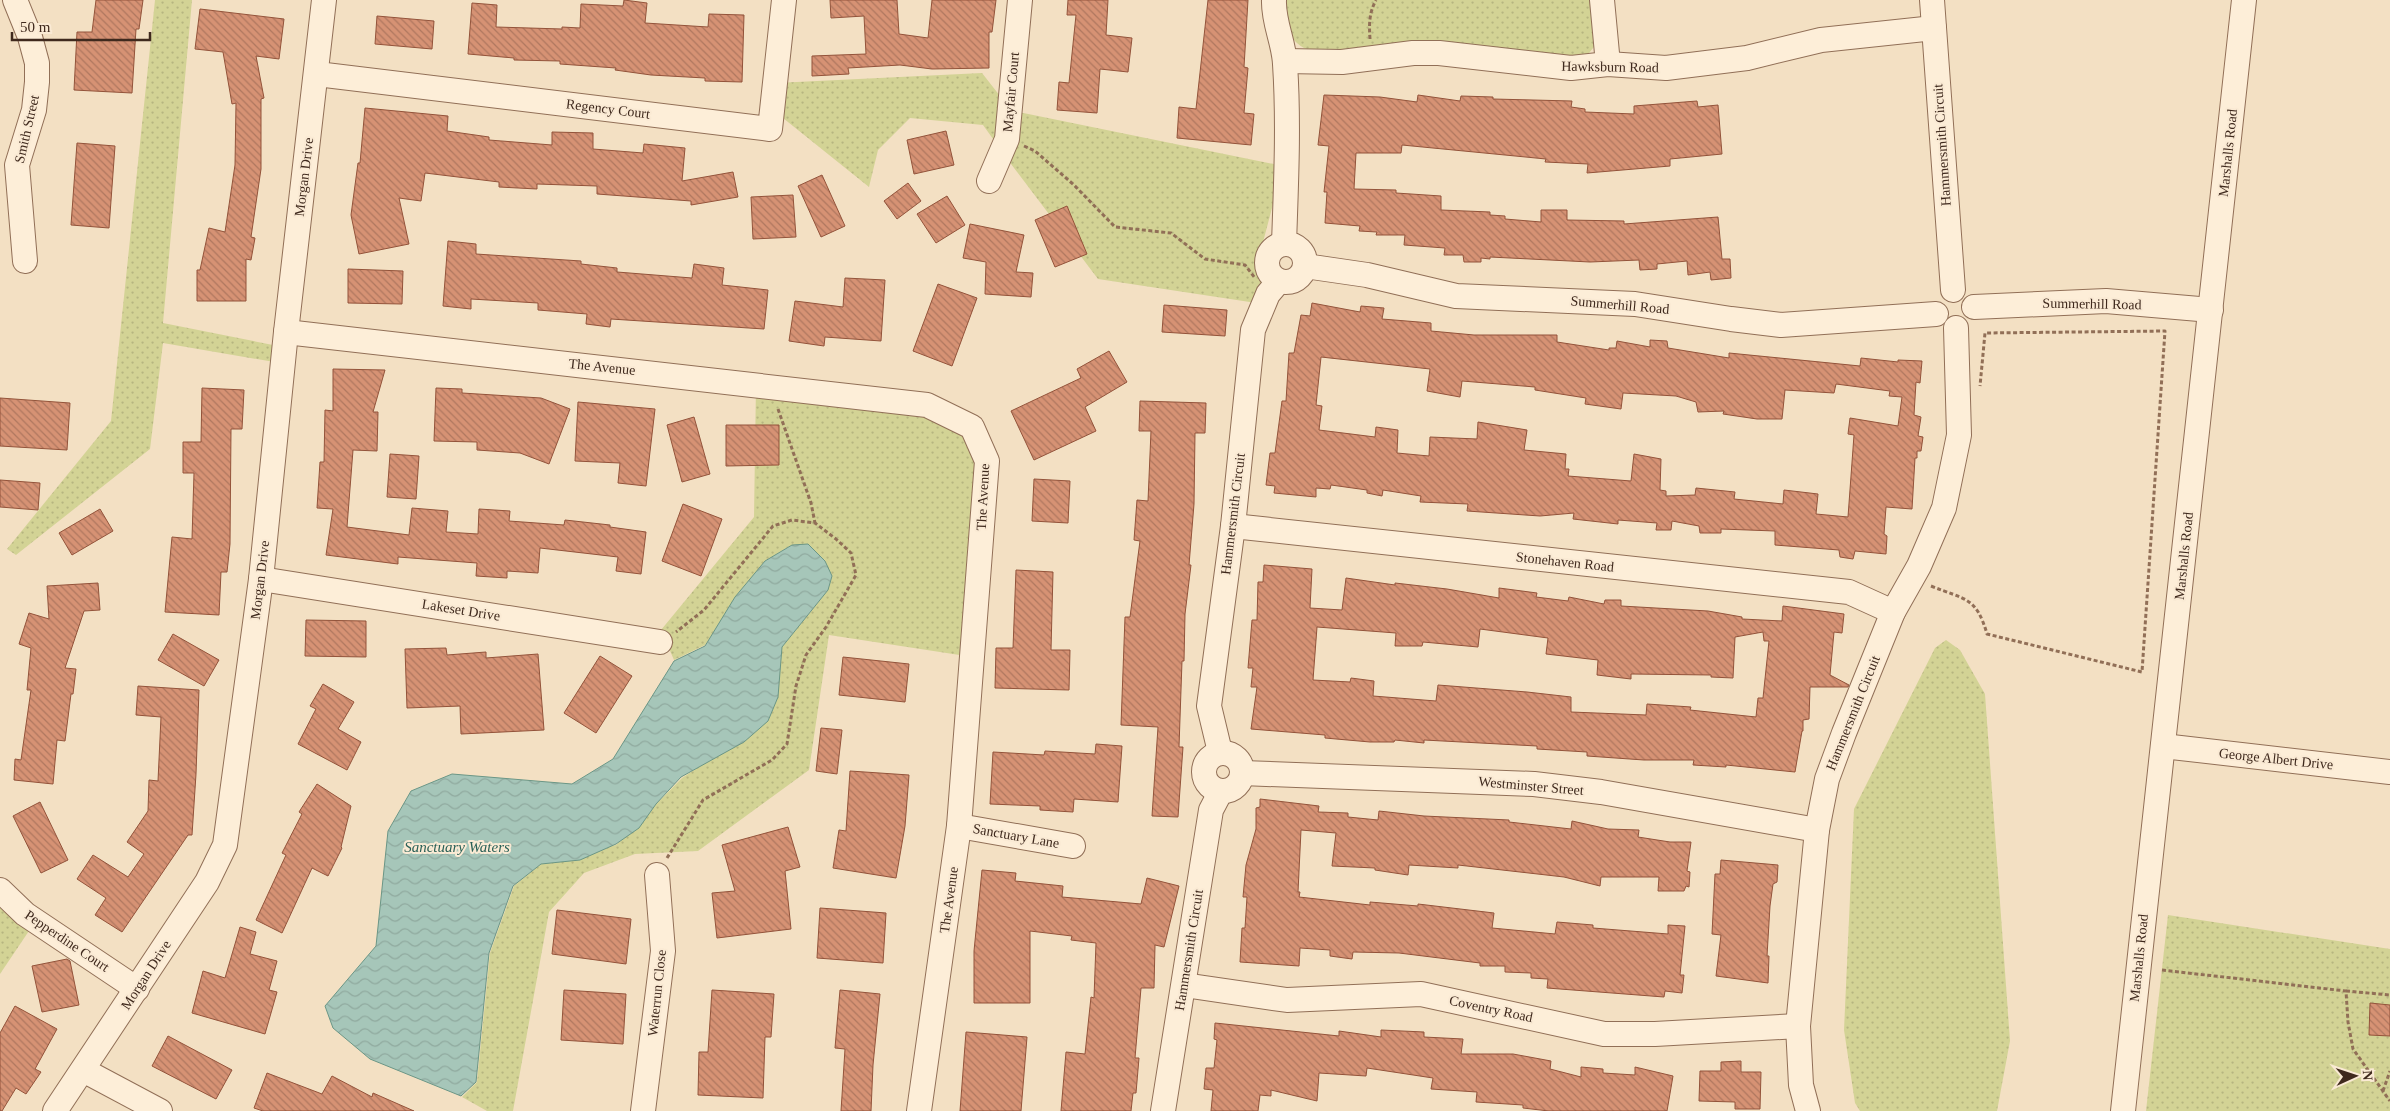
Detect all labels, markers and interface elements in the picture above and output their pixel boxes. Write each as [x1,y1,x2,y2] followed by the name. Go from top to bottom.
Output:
[12,10,150,42] scale bar
[20,19,51,35] text: 50 m
[1000,51,1022,133] street label: Mayfair Court
[1561,59,1659,75] street label: Hawksburn Road
[1930,83,1954,207] street label: Hammersmith Circuit
[12,93,42,165] street label: Smith Street
[565,96,651,122] street label: Regency Court
[2216,108,2240,198] street label: Marshalls Road
[292,137,316,217] street label: Morgan Drive
[1570,293,1670,317] street label: Summerhill Road
[2042,296,2142,312] street label: Summerhill Road
[568,356,636,378] street label: The Avenue
[1218,452,1248,576] street label: Hammersmith Circuit
[974,463,992,531] street label: The Avenue
[2172,511,2196,601] street label: Marshalls Road
[248,540,272,620] street label: Morgan Drive
[1515,549,1615,575] street label: Stonehaven Road
[421,596,501,624] street label: Lakeset Drive
[1823,653,1883,773] street label: Hammersmith Circuit
[2218,746,2334,772] street label: George Albert Drive
[1478,774,1584,798] street label: Westminster Street
[972,821,1060,851] street label: Sanctuary Lane
[404,839,510,855] water label: Sanctuary Waters
[937,866,961,934] street label: The Avenue
[1172,888,1206,1012] street label: Hammersmith Circuit
[22,907,112,975] street label: Pepperdine Court
[2127,913,2151,1003] street label: Marshalls Road
[118,938,174,1012] street label: Morgan Drive
[645,949,669,1037] street label: Waterrun Close
[1448,993,1534,1025] street label: Coventry Road
[2330,1051,2380,1101] north arrow
[2360,1070,2375,1081] text: N

